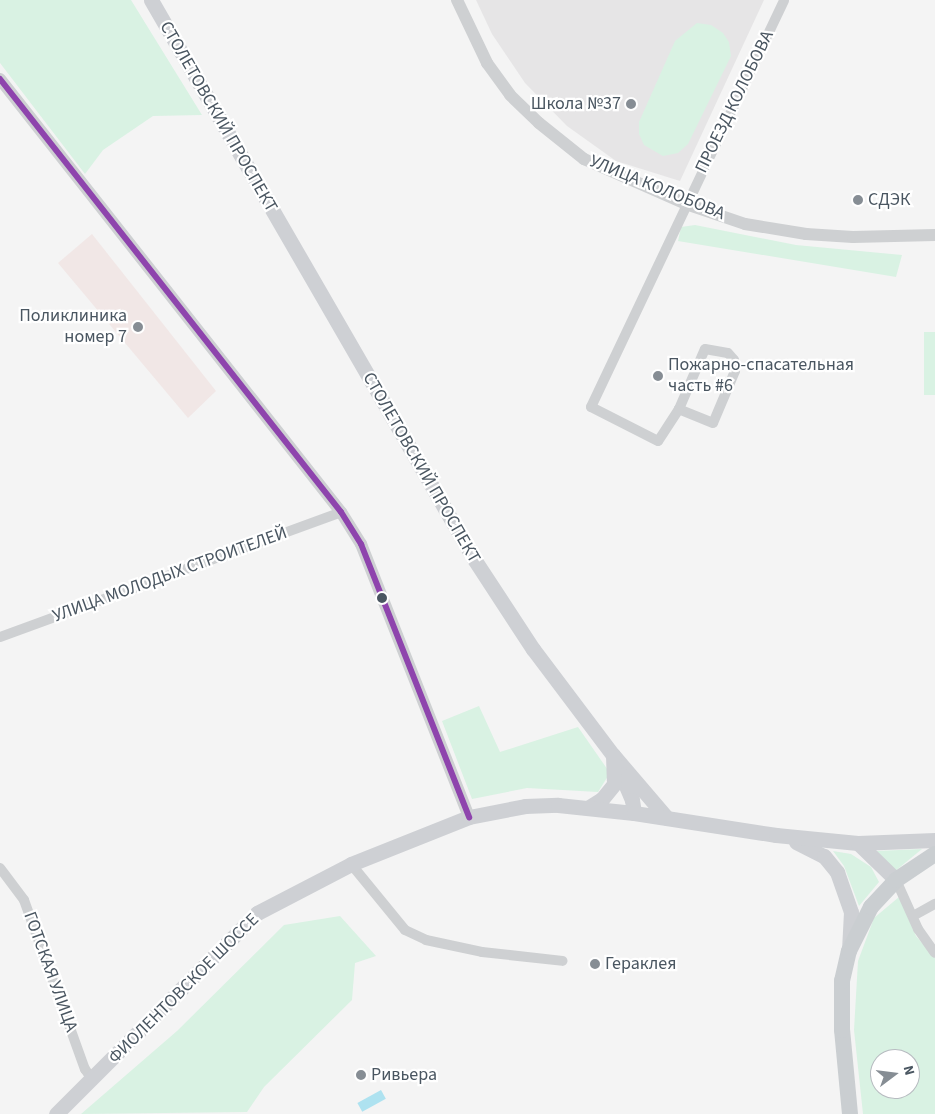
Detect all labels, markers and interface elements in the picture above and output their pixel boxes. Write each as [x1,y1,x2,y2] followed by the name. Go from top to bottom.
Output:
[155,18,281,216] street label: СТОЛЕТОВСКИЙ ПРОСПЕКТ
[691,27,779,177] street label: ПРОЕЗД КОЛОБОВА
[531,93,621,115] place label: Школа №37
[625,98,637,110] marker: Школа №37
[586,151,728,225] street label: УЛИЦА КОЛОБОВА
[868,189,910,211] place label: СДЭК
[852,194,864,206] marker: СДЭК
[19,306,127,348] place label: Поликлиника номер 7
[131,320,145,334] marker: Поликлиника номер 7
[668,355,854,398] place label: Пожарно-спасательная часть #6
[358,369,484,567] street label: СТОЛЕТОВСКИЙ ПРОСПЕКТ
[652,370,664,382] marker: Пожарно-спасательная часть #6
[50,522,290,628] street label: УЛИЦА МОЛОДЫХ СТРОИТЕЛЕЙ
[377,593,387,603] unlabelled marker
[18,909,82,1035] street label: ГОТСКАЯ УЛИЦА
[104,909,264,1069] street label: ФИОЛЕНТОВСКОЕ ШОССЕ
[605,953,676,975] place label: Гераклея
[589,958,601,970] marker: Гераклея
[870,1049,920,1099] north arrow
[898,1063,919,1077] text: N
[371,1064,437,1086] place label: Ривьера
[355,1069,367,1081] marker: Ривьера

